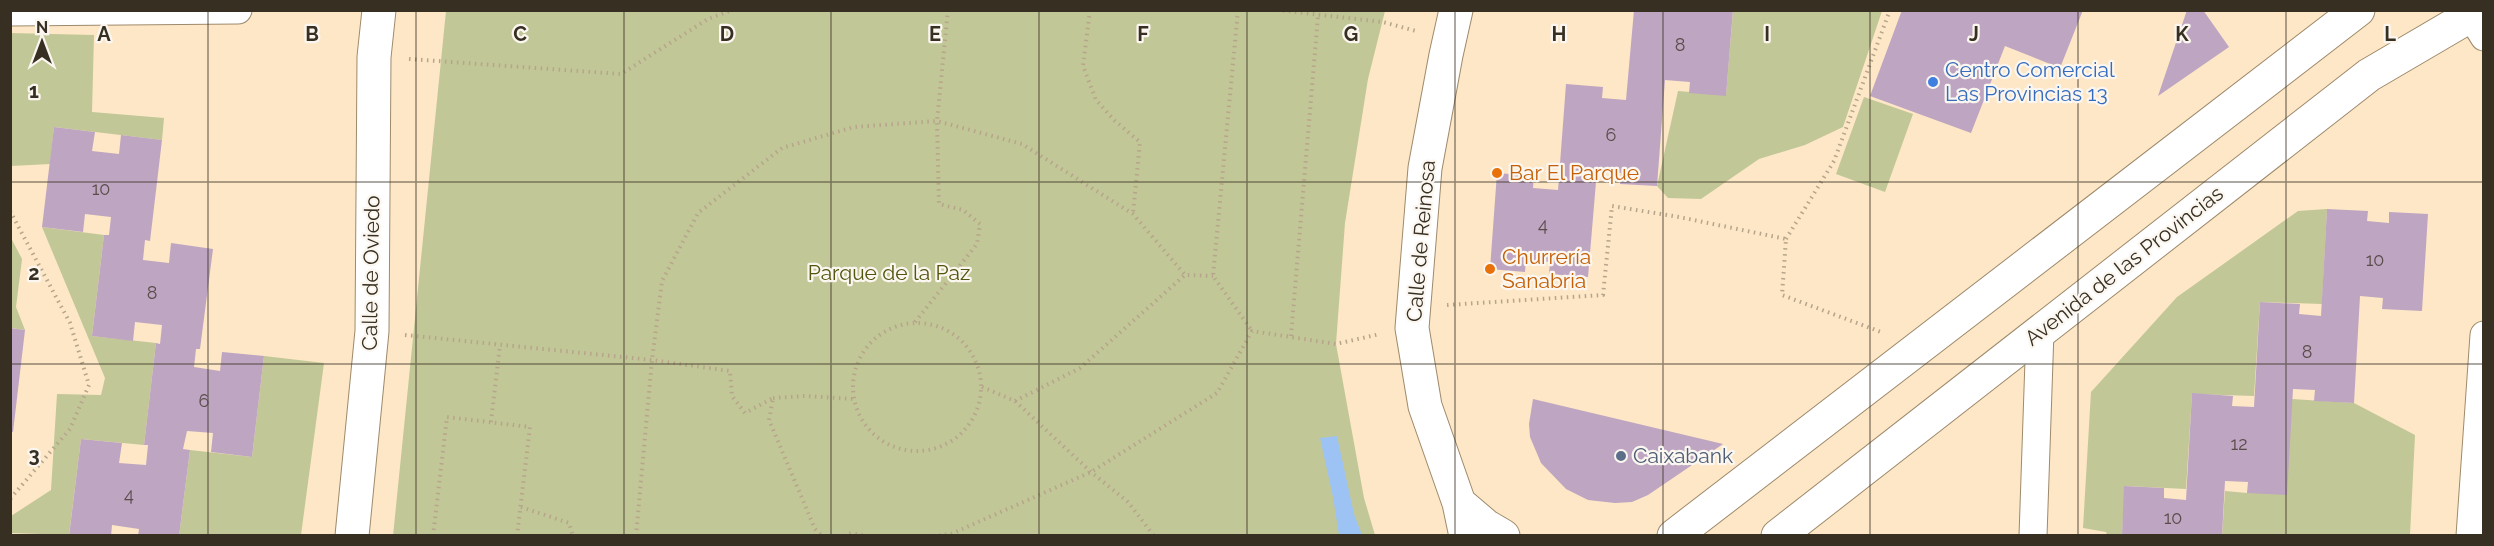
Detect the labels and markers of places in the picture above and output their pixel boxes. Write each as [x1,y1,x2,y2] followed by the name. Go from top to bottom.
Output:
[1945,57,2115,106] place label: Centro Comercial Las Provincias 13
[1926,75,1940,89] marker: Centro Comercial Las Provincias 13
[1509,160,1639,185] place label: Bar El Parque
[1490,166,1504,180] marker: Bar El Parque
[1502,244,1591,293] place label: Churrería Sanabria
[1483,262,1497,276] marker: Churrería Sanabria
[1633,443,1733,468] place label: Caixabank
[1614,449,1628,463] marker: Caixabank

